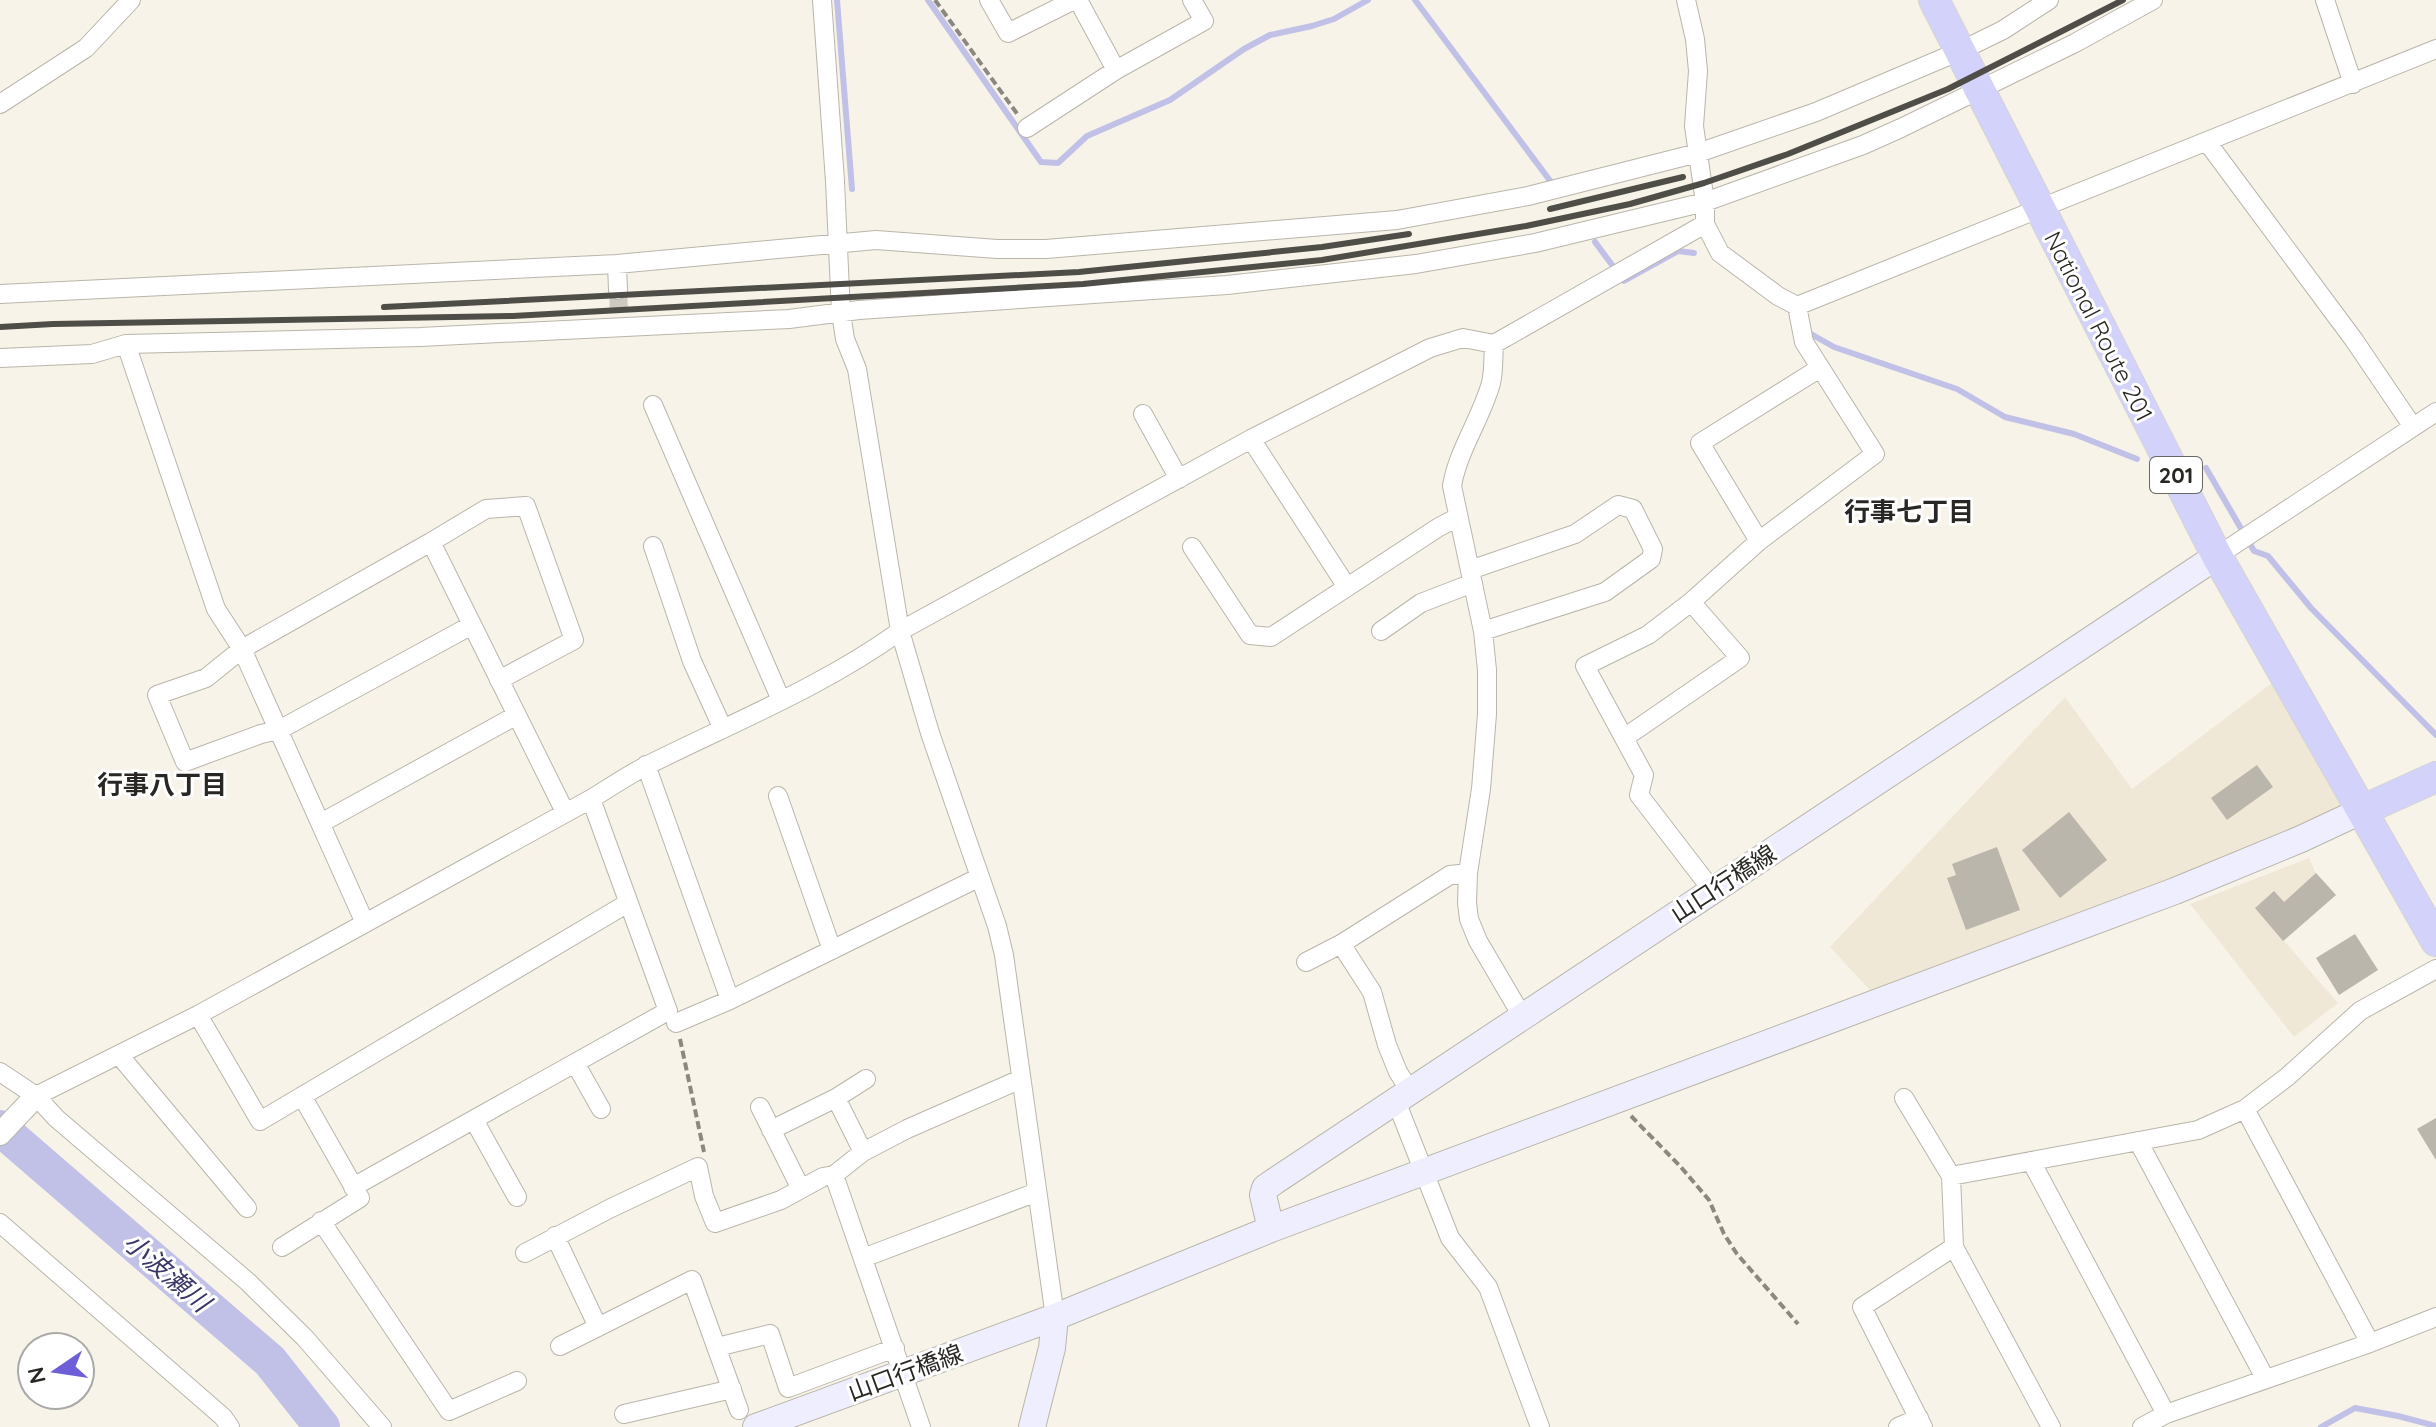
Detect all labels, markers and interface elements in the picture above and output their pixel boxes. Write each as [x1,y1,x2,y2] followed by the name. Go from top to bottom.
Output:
[2038,226,2160,426] street label: National Route 201
[2150,457,2202,493] road number: 201
[1844,495,1974,528] district label: 行事七丁目
[97,768,227,801] district label: 行事八丁目
[1665,838,1781,928] street label: 山口行橋線
[117,1225,219,1321] water label: 小波瀬川
[16,1331,96,1411] north arrow
[843,1337,967,1407] street label: 山口行橋線
[21,1364,52,1387] text: N

